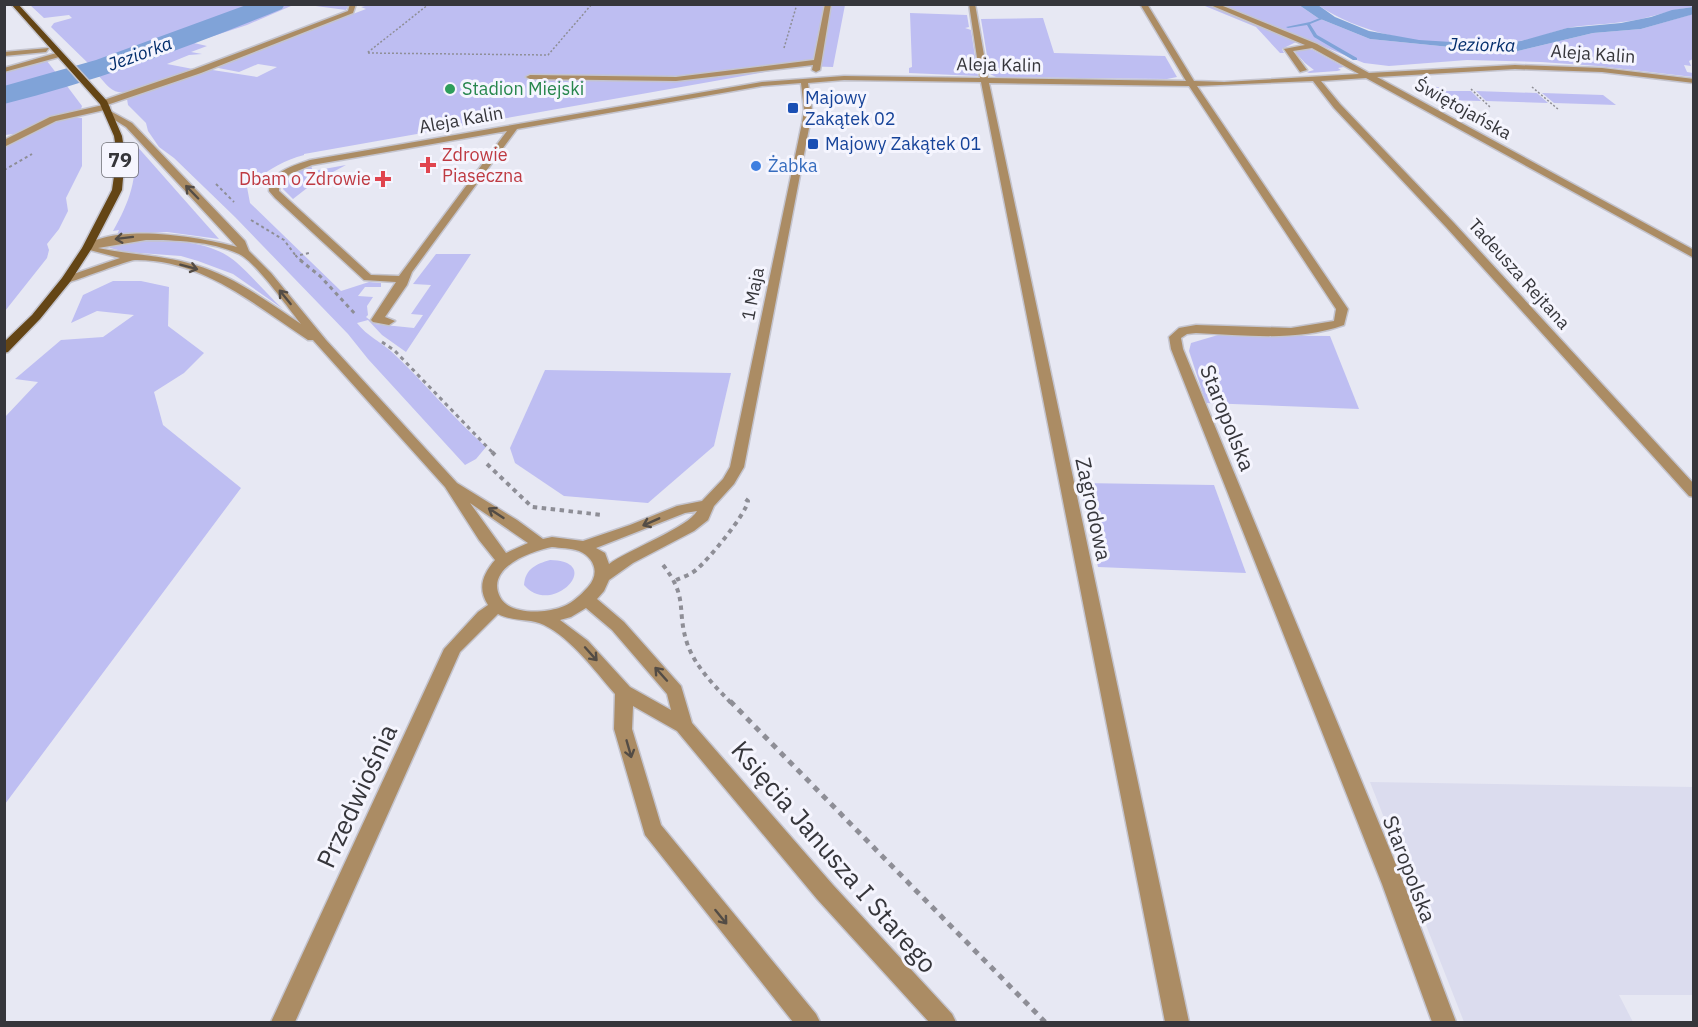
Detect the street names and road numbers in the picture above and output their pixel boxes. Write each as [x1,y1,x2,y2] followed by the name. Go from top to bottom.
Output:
[1550,39,1636,68] street label: Aleja Kalin
[956,52,1042,77] street label: Aleja Kalin
[1411,73,1516,145] street label: Świętojańska
[417,101,505,138] street label: Aleja Kalin
[102,143,138,177] road number: 79
[1464,213,1575,334] street label: Tadeusza Rejtana
[736,265,769,322] street label: 1 Maja
[1194,360,1262,475] street label: Staropolska
[1069,455,1119,563] street label: Zagrodowa
[308,718,404,873] street label: Przedwiośnia
[724,733,945,980] street label: Księcia Janusza I Starego
[1377,811,1443,926] street label: Staropolska

